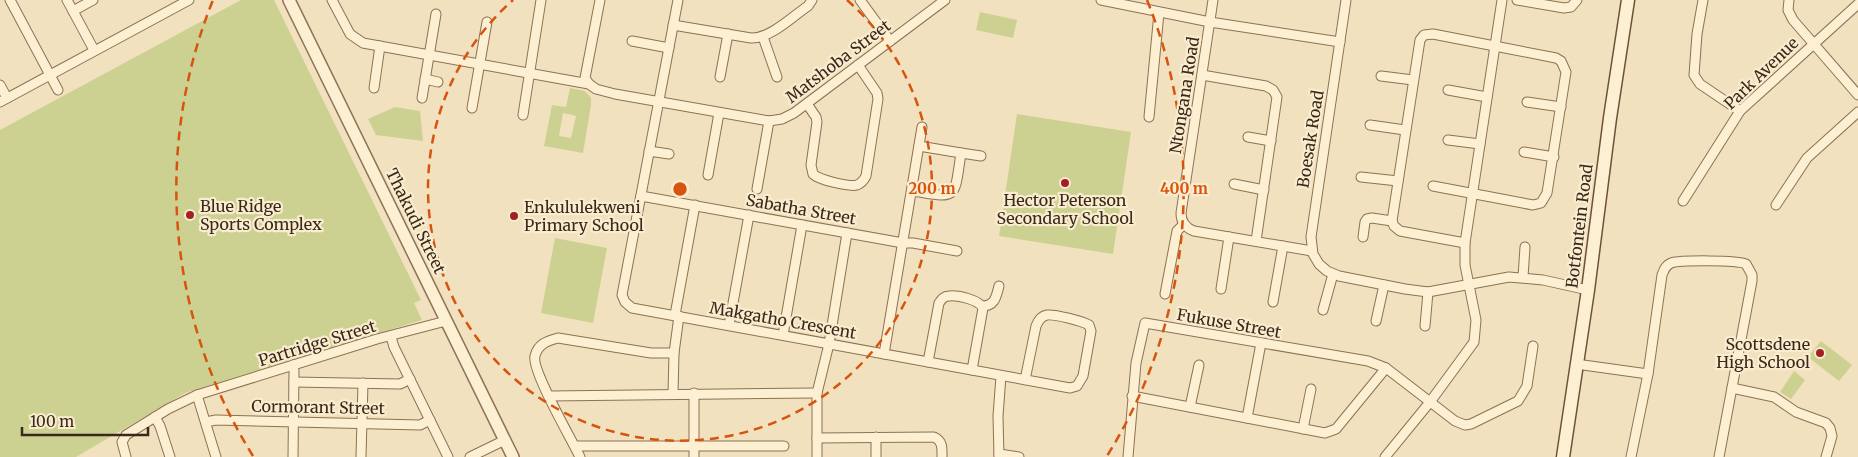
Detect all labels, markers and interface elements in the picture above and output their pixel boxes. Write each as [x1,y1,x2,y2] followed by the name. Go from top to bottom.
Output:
[782,15,895,107] street label: Matshoba Street
[1720,33,1802,113] street label: Park Avenue
[1165,35,1203,155] street label: Ntongana Road
[1292,88,1328,189] street label: Boesak Road
[1561,162,1597,289] street label: Botfontein Road
[382,165,450,278] street label: Thakudi Street
[1059,177,1071,189] marker: Hector Peterson Secondary School
[908,179,956,198] text: 200 m
[1160,179,1208,198] text: 400 m
[671,180,689,198] centre of rings
[744,189,858,229] street label: Sabatha Street
[996,190,1134,228] place label: Hector Peterson Secondary School
[200,196,322,234] place label: Blue Ridge Sports Complex
[524,197,644,235] place label: Enkululekweni Primary School
[184,209,196,221] marker: Blue Ridge Sports Complex
[508,210,520,222] marker: Enkululekweni Primary School
[708,297,859,343] street label: Makgatho Crescent
[1175,304,1283,342] street label: Fukuse Street
[256,315,379,370] street label: Partridge Street
[1716,334,1810,372] place label: Scottsdene High School
[1814,347,1826,359] marker: Scottsdene High School
[251,396,386,418] street label: Cormorant Street
[22,404,149,436] scale bar
[30,412,74,431] text: 100 m

